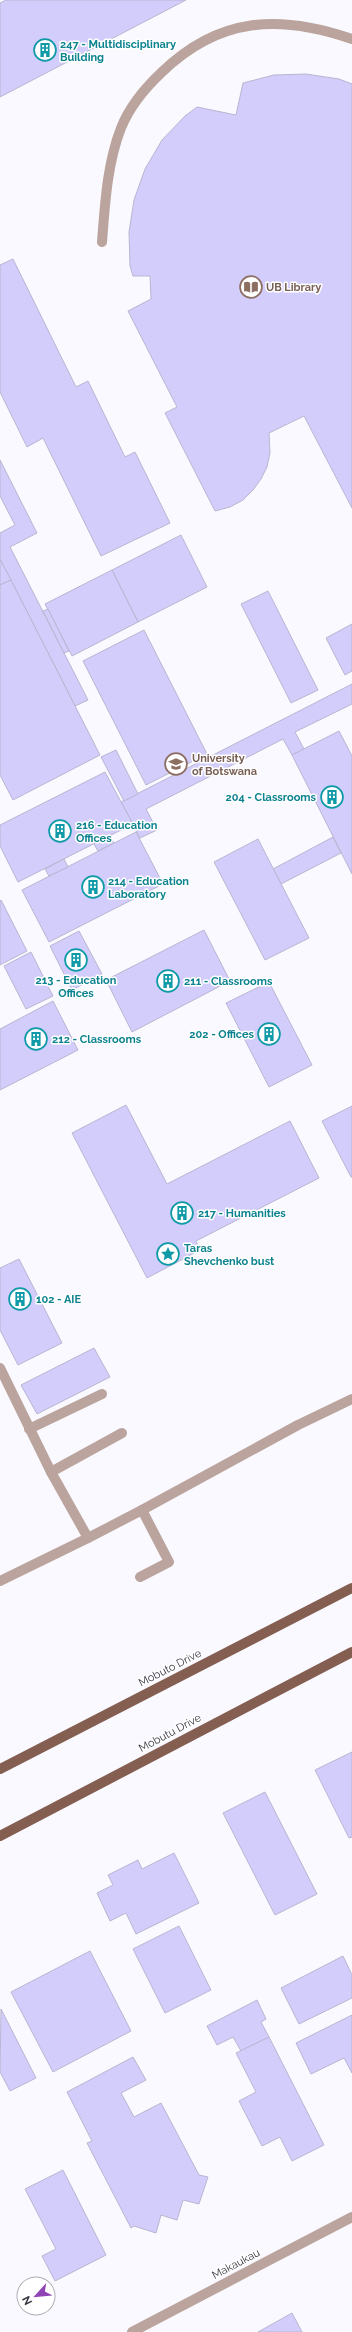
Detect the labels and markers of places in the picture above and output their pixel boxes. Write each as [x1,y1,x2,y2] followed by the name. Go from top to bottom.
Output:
[32,37,58,63] building icon: 247 - Multidisciplinary Building
[60,38,176,64] place label: 247 - Multidisciplinary Building
[238,274,264,300] library icon: UB Library
[266,281,321,294] place label: UB Library
[163,751,189,777] school or university icon: University of Botswana
[192,752,257,778] place label: University of Botswana
[319,784,345,810] building icon: 204 - Classrooms
[225,791,317,804] place label: 204 - Classrooms
[47,818,73,844] building icon: 216 - Education Offices
[76,819,158,845] place label: 216 - Education Offices
[80,874,106,900] building icon: 214 - Education Laboratory
[108,875,189,901] place label: 214 - Education Laboratory
[63,947,89,973] building icon: 213 - Education Offices
[155,968,181,994] building icon: 211 - Classrooms
[36,974,117,1000] place label: 213 - Education Offices
[184,975,273,988] place label: 211 - Classrooms
[256,1021,282,1047] building icon: 202 - Offices
[23,1026,49,1052] building icon: 212 - Classrooms
[189,1028,255,1041] place label: 202 - Offices
[52,1033,142,1046] place label: 212 - Classrooms
[169,1200,195,1226] building icon: 217 - Humanities
[198,1207,286,1220] place label: 217 - Humanities
[155,1241,181,1267] place icon: Taras Shevchenko bust
[184,1242,275,1268] place label: Taras Shevchenko bust
[7,1286,33,1312] building icon: 102 - AIE
[36,1293,81,1306] place label: 102 - AIE

